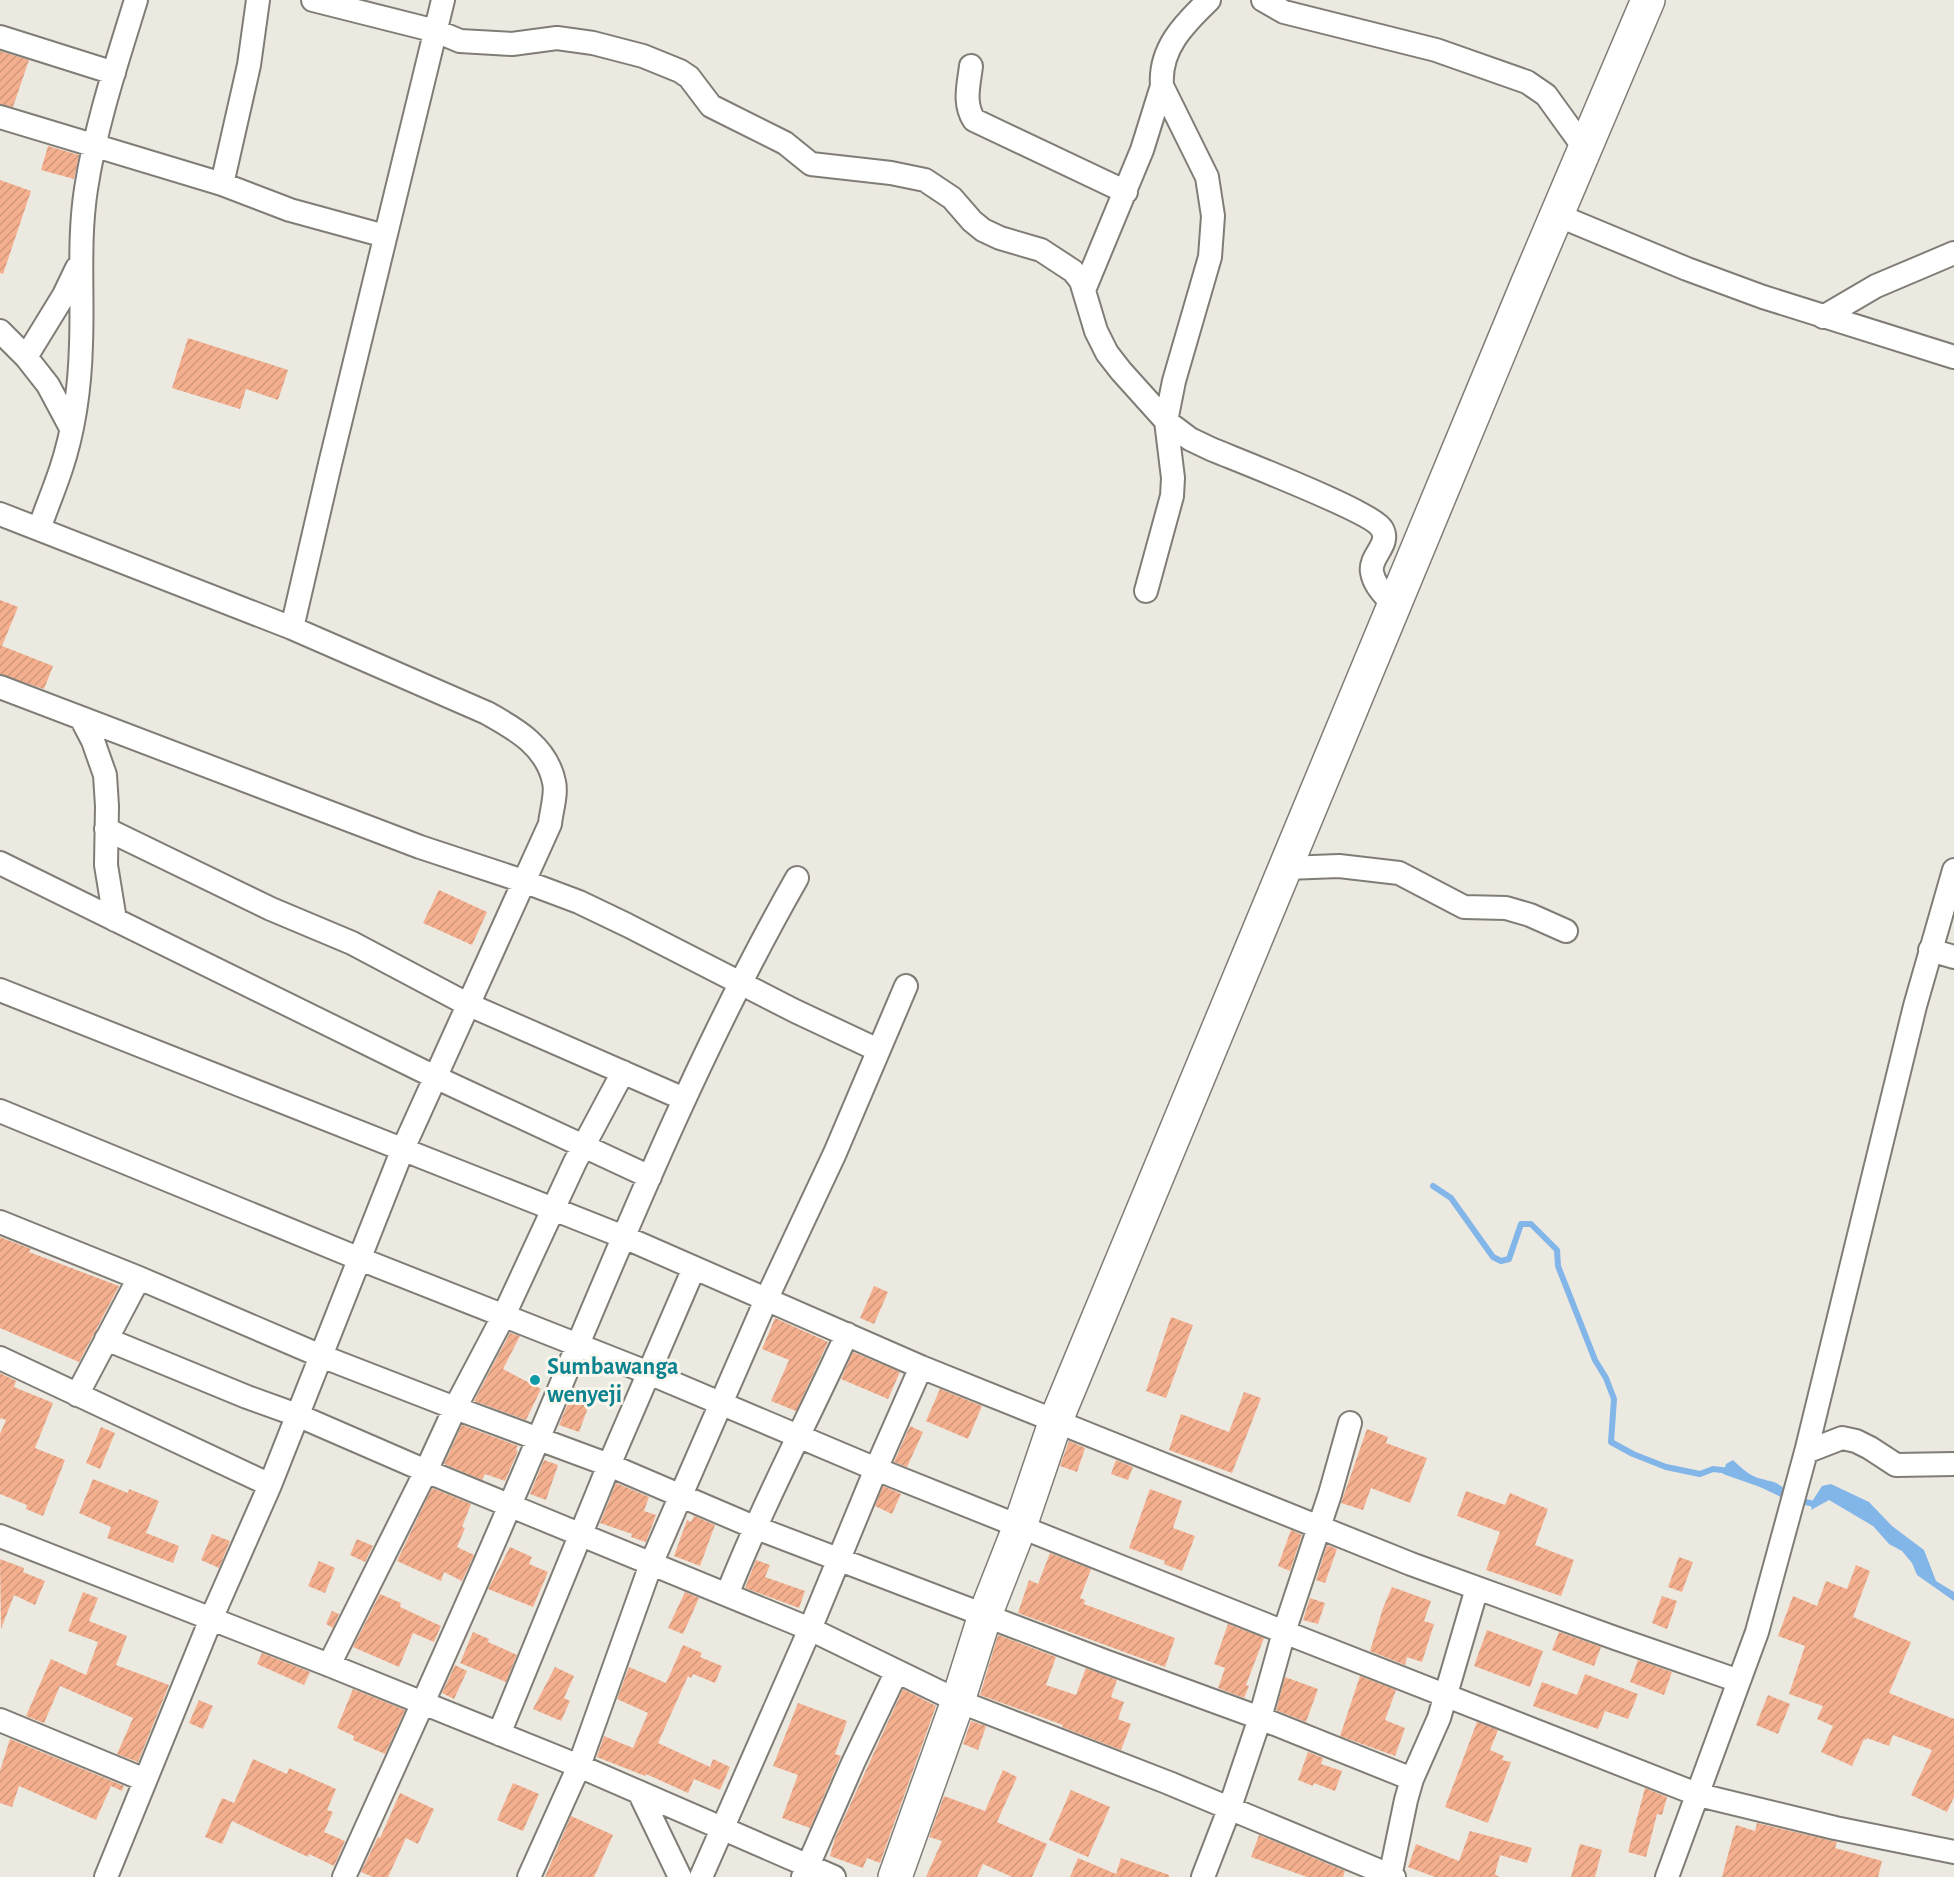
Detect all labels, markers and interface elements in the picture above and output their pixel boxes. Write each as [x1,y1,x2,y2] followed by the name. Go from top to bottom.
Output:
[547,1355,678,1407] place label: Sumbawanga wenyeji
[528,1373,542,1387] marker: Sumbawanga wenyeji

